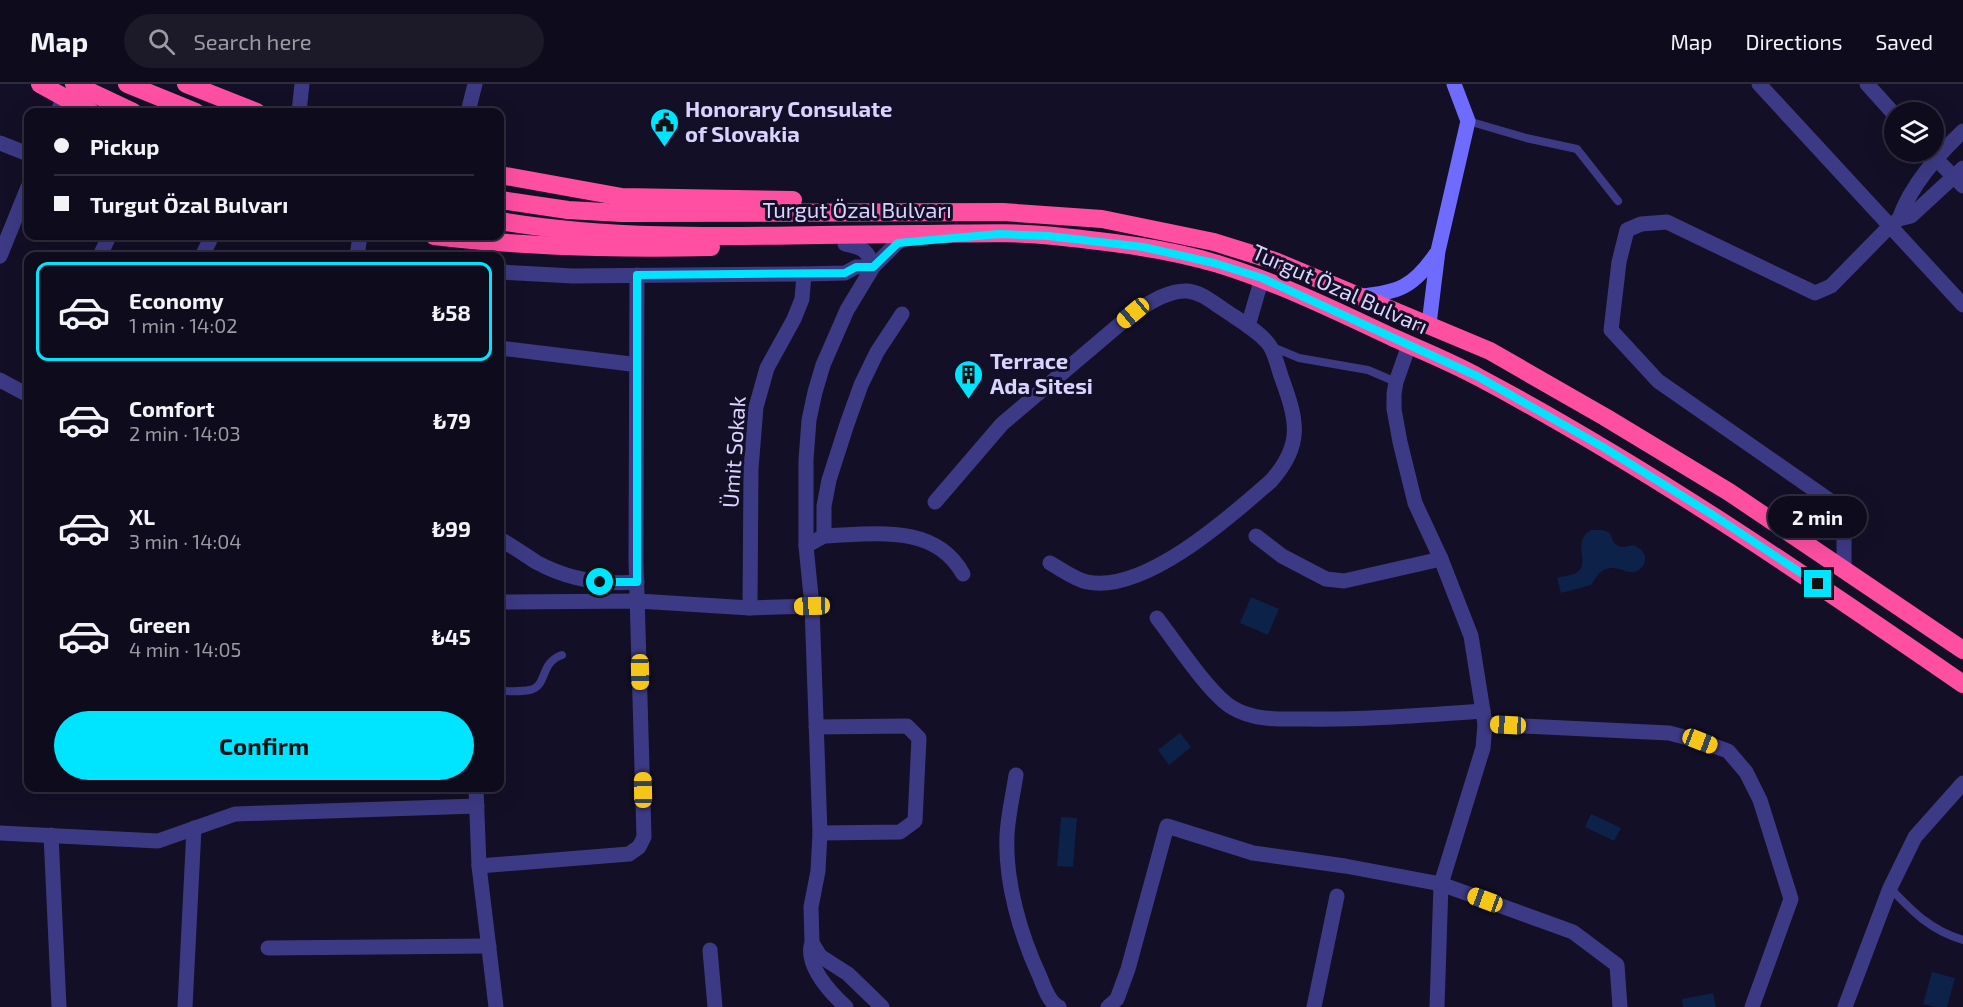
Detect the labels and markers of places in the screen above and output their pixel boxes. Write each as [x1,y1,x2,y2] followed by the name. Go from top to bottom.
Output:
[685,95,892,146] place label: Honorary Consulate of Slovakia
[648,106,680,148] public building icon: Honorary Consulate of Slovakia
[990,347,1093,398] place label: Terrace Ada Sitesi
[953,358,985,400] building icon: Terrace Ada Sitesi

